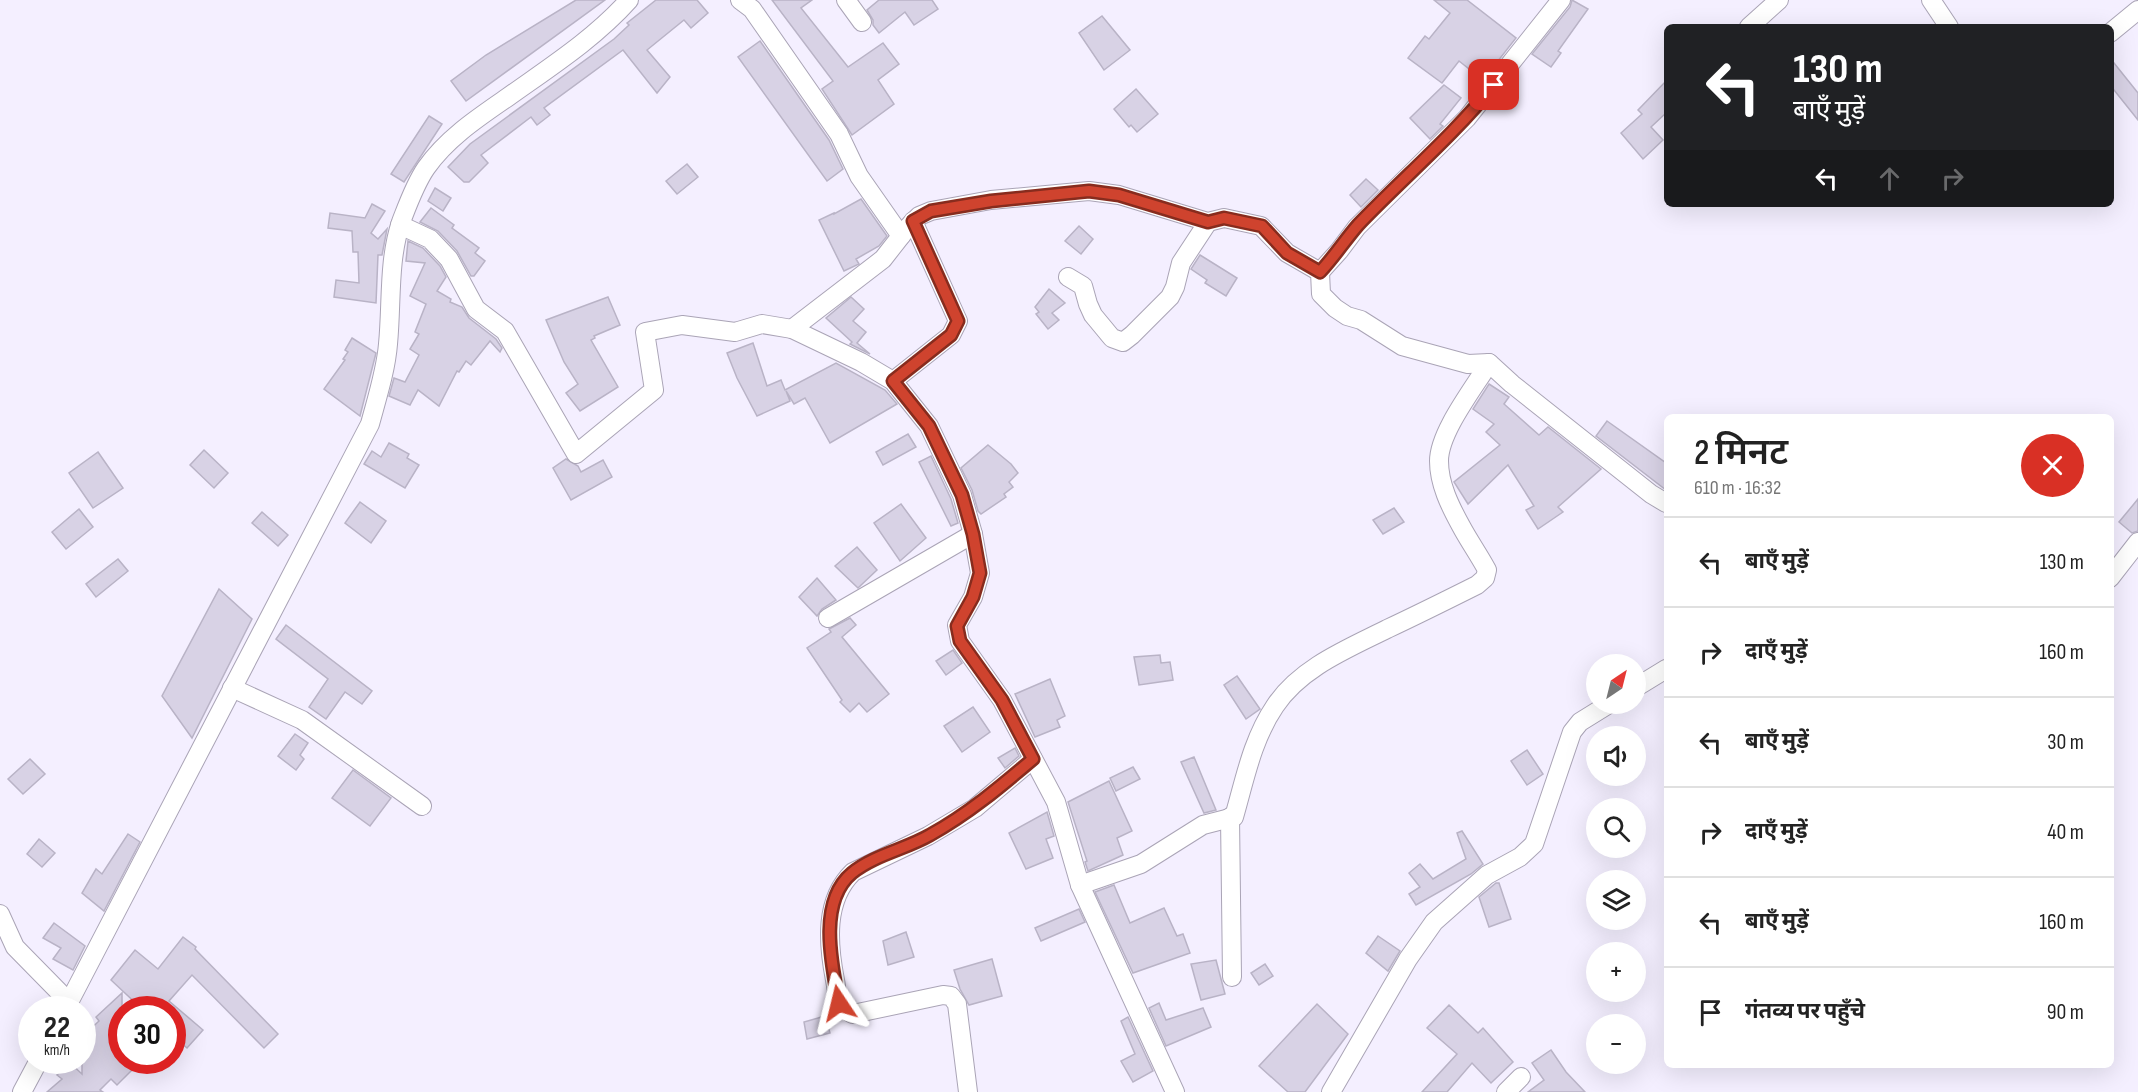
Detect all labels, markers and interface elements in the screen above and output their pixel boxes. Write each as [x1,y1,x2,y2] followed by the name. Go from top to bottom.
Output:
[1793,44,1883,95] text: 130 m
[1694,48,1772,126] icon: left
[1468,59,1519,110] pin
[1477,68,1510,101] icon: arrive
[1793,95,1865,127] text: बाएँ मुड़ें
[1810,162,1843,195] icon: left
[1873,162,1906,195] icon: ahead
[1936,162,1969,195] icon: right
[1694,432,1788,475] text: 2 मिनट
[2021,434,2084,497] button: close
[1694,476,1781,500] text: 610 m · 16:32
[1694,546,1727,579] icon: left
[1745,548,1809,575] text: बाएँ मुड़ें
[2040,549,2084,576] text: 130 m
[1694,636,1727,669] icon: right
[1745,638,1808,665] text: दाएँ मुड़ें
[2039,639,2084,666] text: 160 m
[1586,654,1646,714] north arrow
[1586,654,1646,1074] map controls
[1586,726,1646,786] button: sound
[1694,726,1727,759] icon: left
[1745,728,1809,755] text: बाएँ मुड़ें
[2047,729,2084,756] text: 30 m
[1586,798,1646,858] button: search
[1694,816,1727,849] icon: right
[1745,818,1808,845] text: दाएँ मुड़ें
[2047,819,2084,846] text: 40 m
[1586,870,1646,930] button: layers
[1694,906,1727,939] icon: left
[1745,908,1809,935] text: बाएँ मुड़ें
[2039,909,2084,936] text: 160 m
[1586,942,1646,1002] button: +
[807,971,871,1035] position arrow
[108,996,186,1074] speed limit sign: 30
[1694,996,1727,1029] icon: arrive
[1745,998,1865,1025] text: गंतव्य पर पहुँचे
[2047,999,2084,1026] text: 90 m
[44,1010,70,1046] text: 22
[1586,1014,1646,1074] button: −
[44,1041,70,1060] text: km/h

